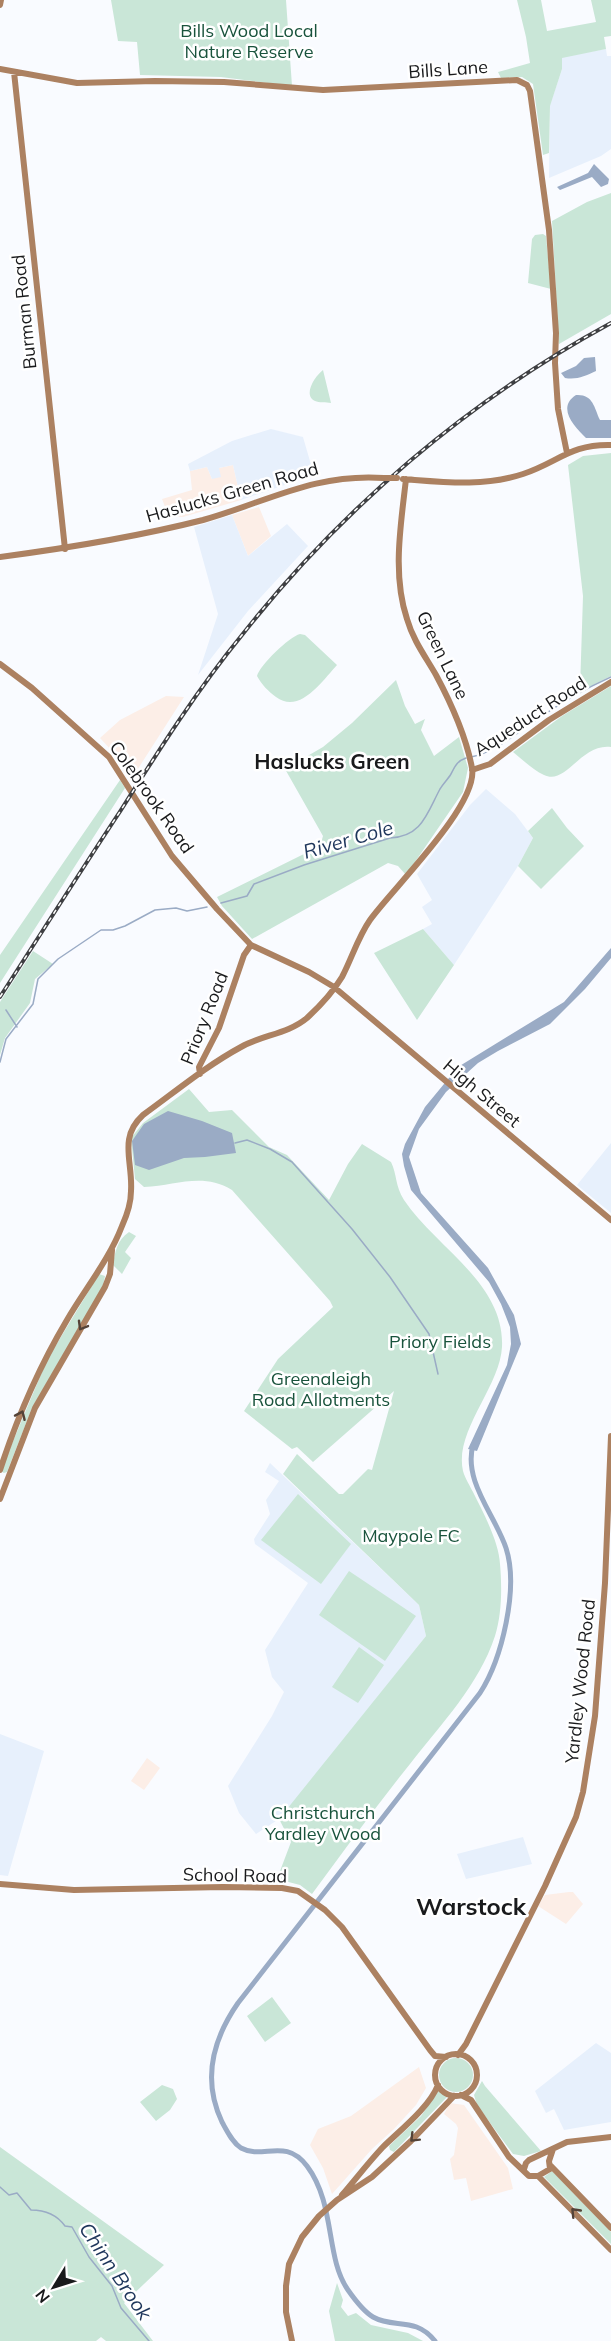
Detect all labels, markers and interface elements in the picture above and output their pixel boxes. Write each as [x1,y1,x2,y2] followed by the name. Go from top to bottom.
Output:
[180,19,318,63] park label: Bills Wood Local Nature Reserve
[407,55,489,83] street label: Bills Lane
[7,254,41,370] street label: Burman Road
[143,456,321,528] street label: Haslucks Green Road
[412,607,474,703] street label: Green Lane
[469,671,591,761] street label: Aqueduct Road
[105,736,199,858] street label: Colebrook Road
[254,748,410,774] district label: Haslucks Green
[300,814,396,864] water label: River Cole
[175,968,233,1068] street label: Priory Road
[439,1054,525,1132] street label: High Street
[78,1320,90,1330] one-way arrow
[389,1330,491,1353] park label: Priory Fields
[252,1367,390,1411] park label: Greenaleigh Road Allotments
[13,1410,25,1421] one-way arrow
[362,1524,460,1547] park label: Maypole FC
[560,1598,600,1765] street label: Yardley Wood Road
[264,1801,381,1845] park label: Christchurch Yardley Wood
[183,1863,287,1887] street label: School Road
[416,1891,527,1921] district label: Warstock
[411,2130,422,2141] one-way arrow
[571,2209,582,2219] one-way arrow
[74,2217,158,2325] water label: Chinn Brook
[24,2257,84,2317] north arrow
[31,2285,54,2307] text: N

